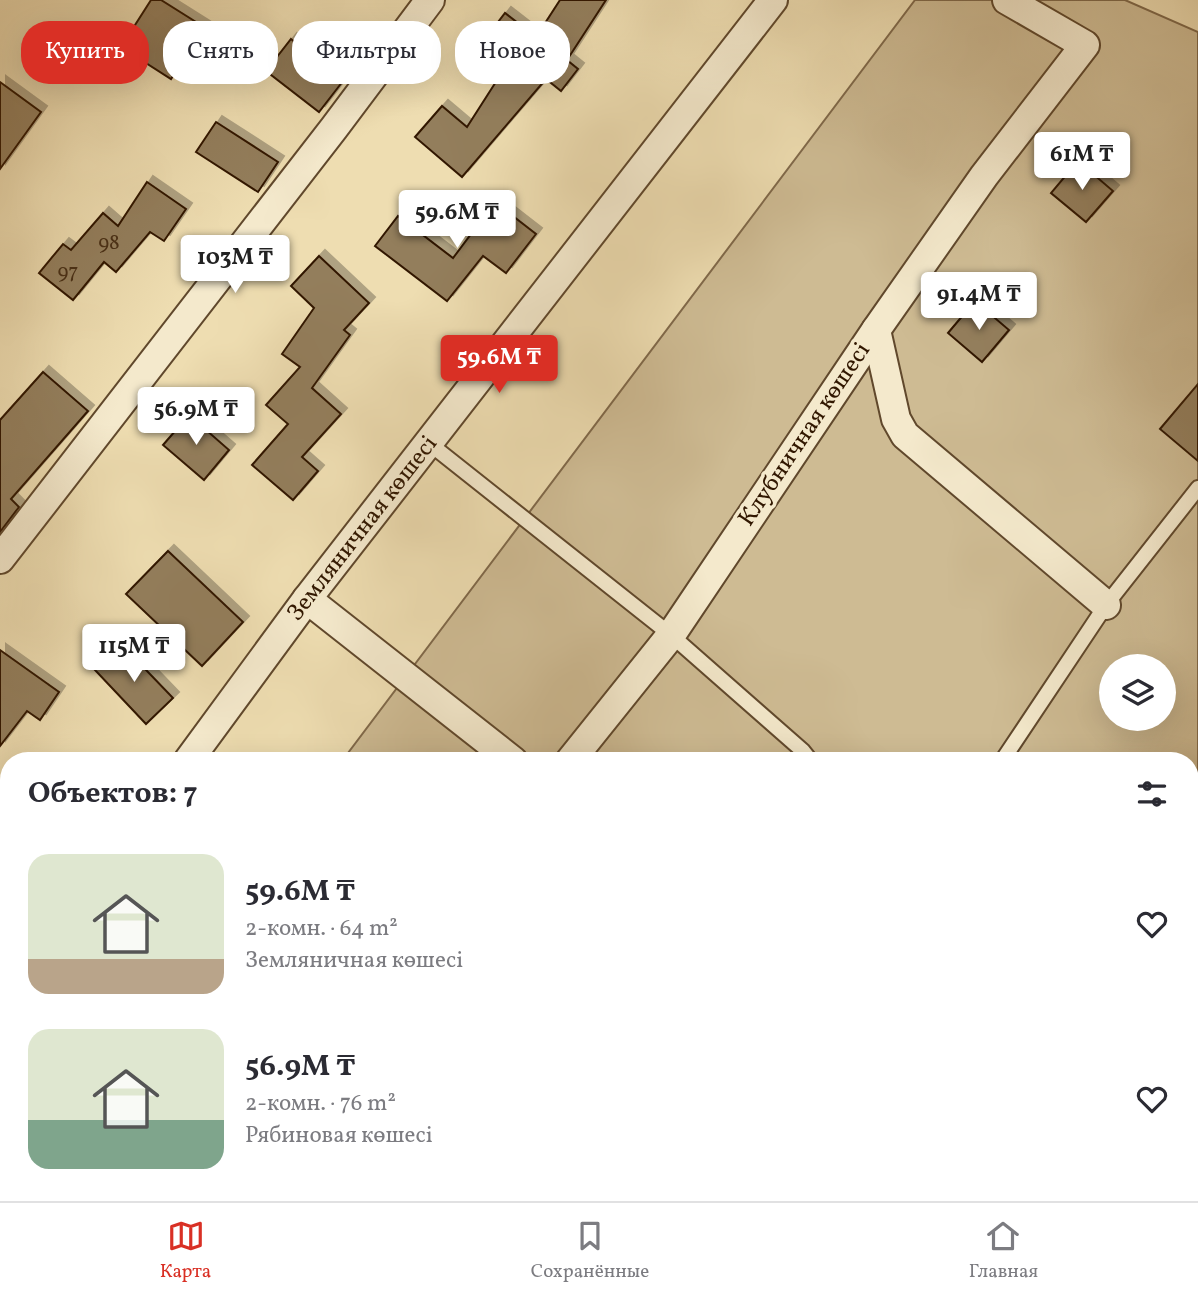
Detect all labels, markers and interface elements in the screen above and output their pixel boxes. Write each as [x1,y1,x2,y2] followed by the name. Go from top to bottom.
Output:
[21,21,149,84] chip: Купить
[163,21,278,84] chip: Снять
[292,21,441,84] chip: Фильтры
[455,21,570,84] chip: Новое
[1033,132,1131,192] pin: 61M ₸
[1050,139,1114,171] text: 61M ₸
[392,190,522,250] pin: 59.6M ₸
[415,197,499,229] text: 59.6M ₸
[98,229,120,258] house number: 98
[178,236,292,295] pin: 103M ₸
[197,242,273,274] text: 103M ₸
[57,258,79,287] house number: 97
[914,272,1044,332] pin: 91.4M ₸
[937,279,1021,311] text: 91.4M ₸
[434,336,564,395] pin: 59.6M ₸
[731,336,879,534] street label: Клубничная көшесі
[457,342,541,374] text: 59.6M ₸
[131,388,261,447] pin: 56.9M ₸
[154,394,238,426] text: 56.9M ₸
[280,429,446,629] street label: Земляничная көшесі
[77,624,191,684] pin: 115M ₸
[98,631,170,663] text: 115M ₸
[1099,654,1176,731] map controls
[1099,654,1176,731] button: layers
[28,773,198,815] text: Объектов: 7
[1133,775,1171,813] icon: filters
[245,871,355,913] text: 59.6M ₸
[84,882,168,966] icon: home
[1133,905,1171,943] icon: heart
[245,913,398,945] text: 2-комн. · 64 m²
[245,945,463,977] text: Земляничная көшесі
[245,1046,356,1088] text: 56.9M ₸
[84,1057,168,1141] icon: home
[1133,1080,1171,1118] icon: heart
[245,1088,396,1120] text: 2-комн. · 76 m²
[245,1120,433,1152] text: Рябиновая көшесі
[160,1217,211,1285] tab: Карта
[531,1217,649,1285] tab: Сохранённые
[969,1217,1038,1285] tab: Главная

